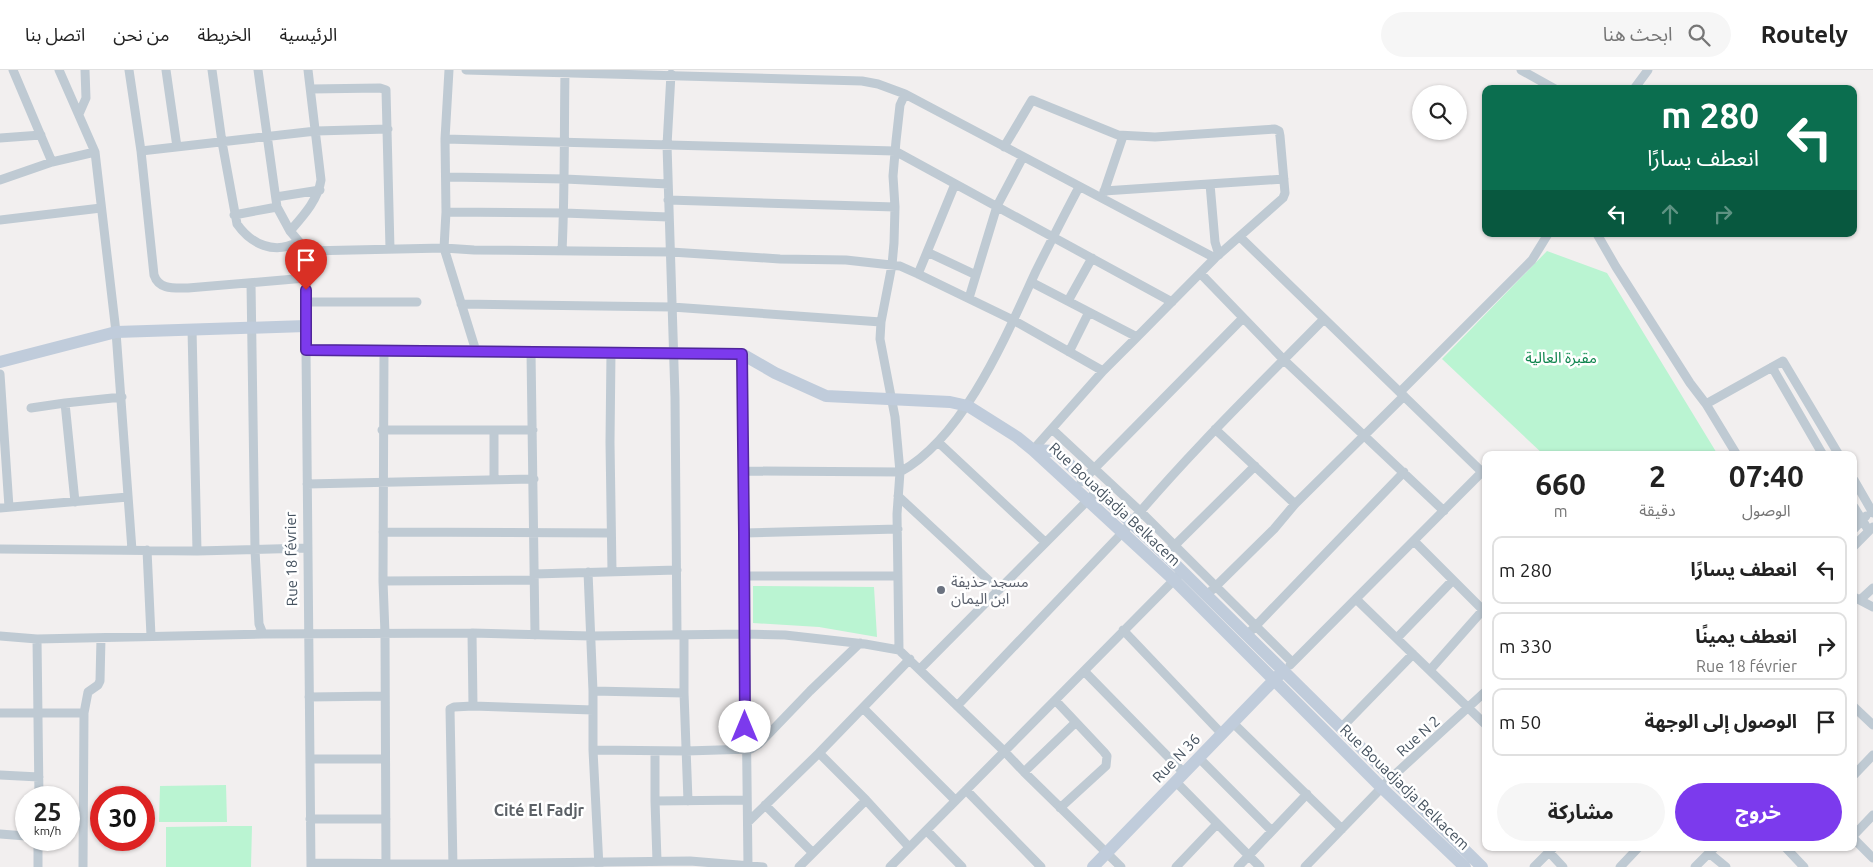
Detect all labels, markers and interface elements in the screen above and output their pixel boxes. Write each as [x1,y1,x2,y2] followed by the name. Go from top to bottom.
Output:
[1381,12,1731,57] search box
[1685,21,1713,49] icon: search
[1761,21,1848,48] text: Routely
[1603,23,1673,45] text: ابحث هنا
[25,24,85,44] text: اتصل بنا
[113,24,169,44] text: من نحن
[197,24,251,44] text: الخريطة
[279,24,337,44] text: الرئيسية
[1412,85,1467,140] map controls
[1412,85,1467,140] button: search
[1661,95,1759,135] text: 280 m
[1777,105,1842,170] icon: left
[1647,145,1759,170] text: انعطف يسارًا
[1603,200,1631,228] icon: left
[1656,200,1684,228] icon: ahead
[1709,200,1737,228] icon: right
[285,239,327,290] pin
[292,246,320,274] icon: arrive
[1525,349,1597,367] park label: مقبرة العالية
[1046,439,1184,569] street label: Rue Bouadjadja Belkacem
[1649,459,1666,493] text: 2
[1729,459,1804,493] text: 07:40
[1535,467,1586,501] text: 660
[1639,501,1676,519] text: دقيقة
[1742,501,1791,519] text: الوصول
[1554,502,1567,520] text: m
[282,511,300,606] street label: Rue 18 février
[1812,556,1840,584] icon: left
[1690,558,1797,580] text: انعطف يسارًا
[1499,559,1552,581] text: 280 m
[951,573,1029,608] place label: مسجد حذيفة ابن اليمان
[935,584,947,596] marker: مسجد حذيفة ابن اليمان
[1695,625,1797,647] text: انعطف يمينًا
[1812,632,1840,660] icon: right
[1499,635,1552,657] text: 330 m
[1696,657,1797,675] text: Rue 18 février
[718,700,770,752] position arrow
[1812,708,1840,736] icon: arrive
[1645,710,1797,732] text: الوصول إلى الوجهة
[1499,711,1541,733] text: 50 m
[1393,712,1443,760] street label: Rue N 2
[1337,721,1473,853] street label: Rue Bouadjadja Belkacem
[1149,730,1203,786] street label: Rue N 36
[1497,783,1665,841] button: مشاركة
[1675,783,1842,841] button: خروج
[90,786,155,851] speed limit sign: 30
[33,798,62,826] text: 25
[494,801,585,819] district label: Cité El Fadjr
[34,824,61,837] text: km/h

